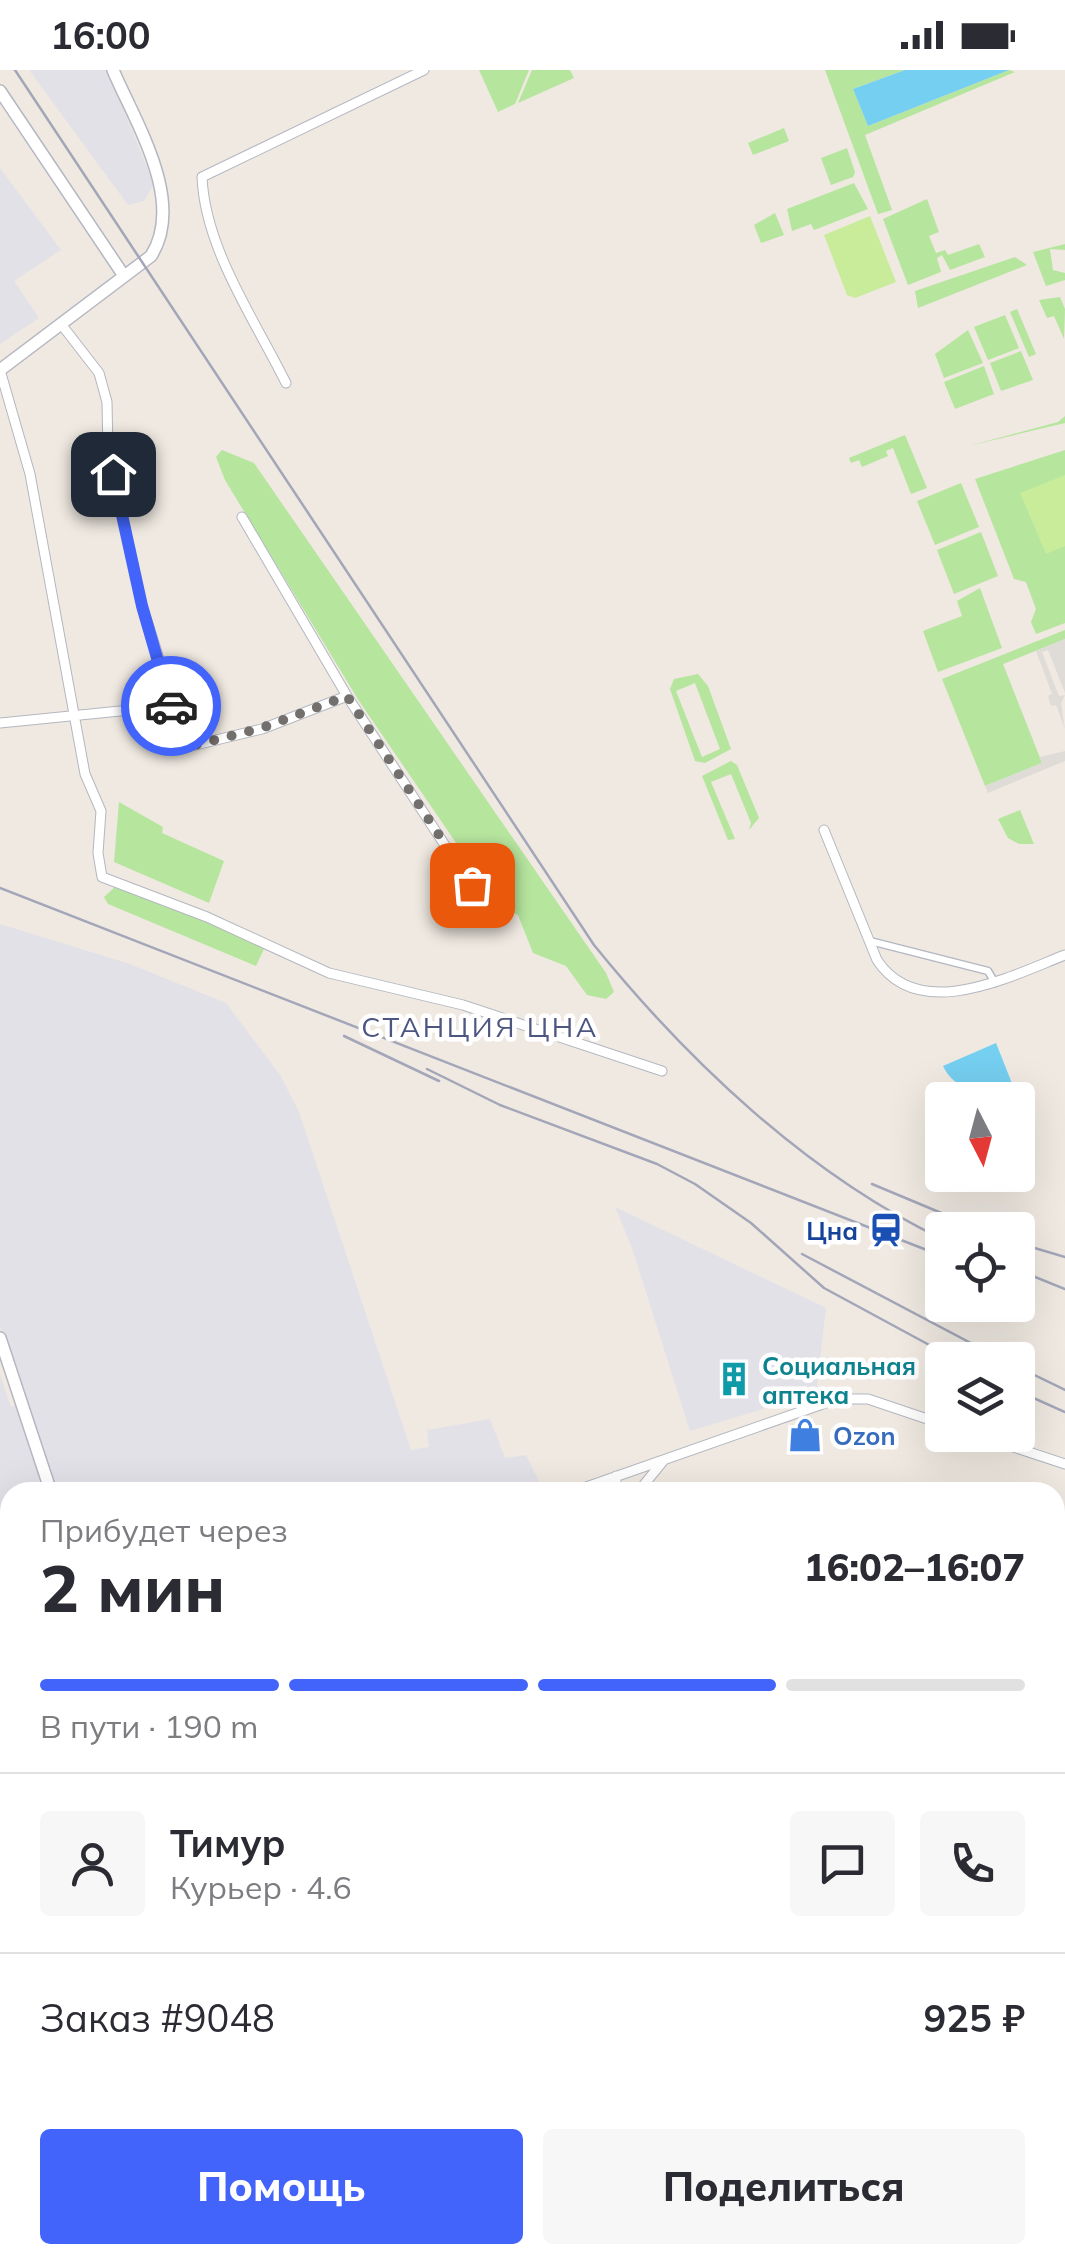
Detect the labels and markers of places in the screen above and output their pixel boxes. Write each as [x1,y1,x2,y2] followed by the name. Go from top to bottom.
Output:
[71,432,156,517] pin
[430,843,515,928] pin
[867,1211,905,1249] station icon: Цна
[806,1215,858,1246] place label: Цна
[762,1350,916,1410] place label: Социальная аптека
[715,1360,753,1398] building icon: Социальная аптека
[786,1416,824,1454] shop icon: Ozon
[833,1420,895,1451] place label: Ozon

